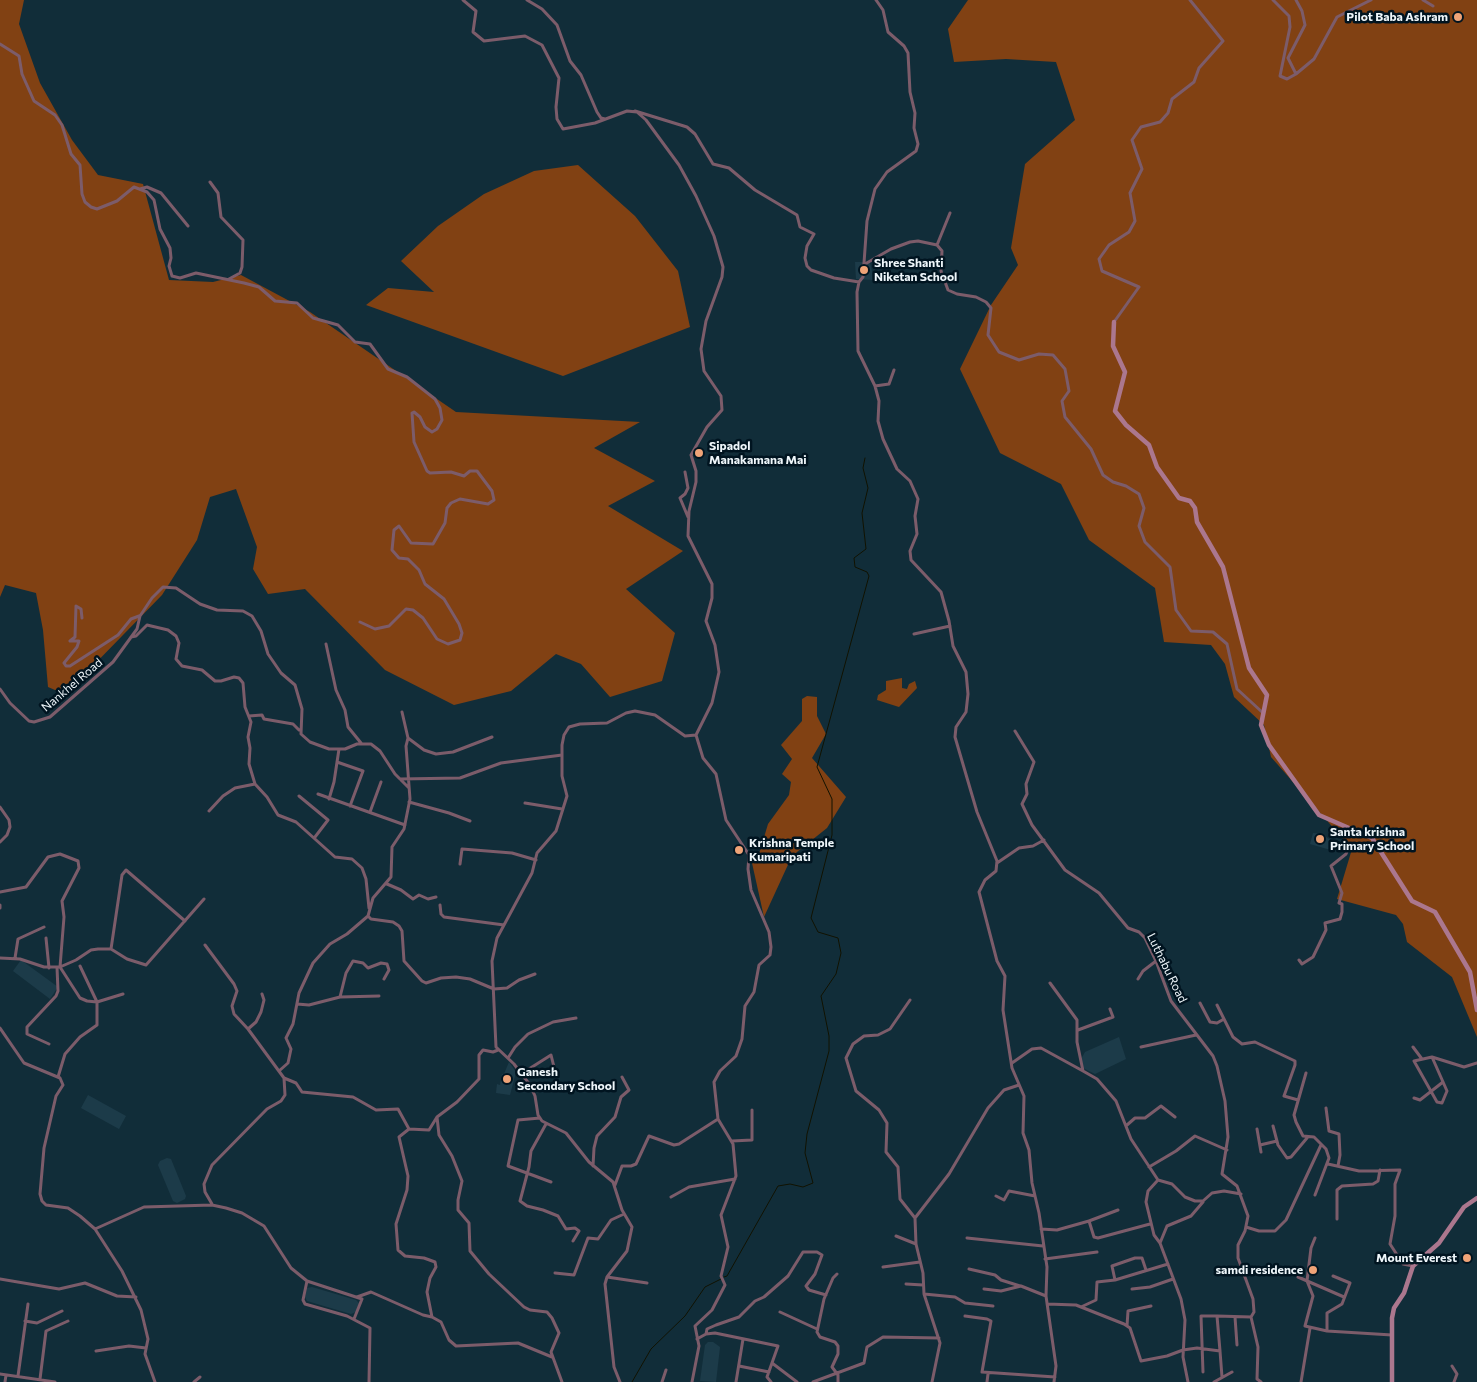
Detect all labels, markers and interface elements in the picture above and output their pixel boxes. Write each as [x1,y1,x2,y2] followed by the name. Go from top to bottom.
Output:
[1346,10,1448,24] place label: Pilot Baba Ashram
[1452,11,1464,23] marker: Pilot Baba Ashram
[874,256,957,284] place label: Shree Shanti Niketan School
[858,264,870,276] marker: Shree Shanti Niketan School
[709,439,807,467] place label: Sipadol Manakamana Mai
[693,447,705,459] marker: Sipadol Manakamana Mai
[39,655,105,715] street label: Nankhel Road
[1330,825,1414,853] place label: Santa krishna Primary School
[1314,833,1326,845] marker: Santa krishna Primary School
[749,836,834,864] place label: Krishna Temple Kumaripati
[733,844,745,856] marker: Krishna Temple Kumaripati
[1144,931,1190,1005] street label: Luthabu Road
[517,1065,615,1093] place label: Ganesh Secondary School
[501,1073,513,1085] marker: Ganesh Secondary School
[1376,1251,1457,1265] place label: Mount Everest
[1461,1252,1473,1264] marker: Mount Everest
[1216,1263,1303,1277] place label: samdi residence
[1307,1264,1319,1276] marker: samdi residence

